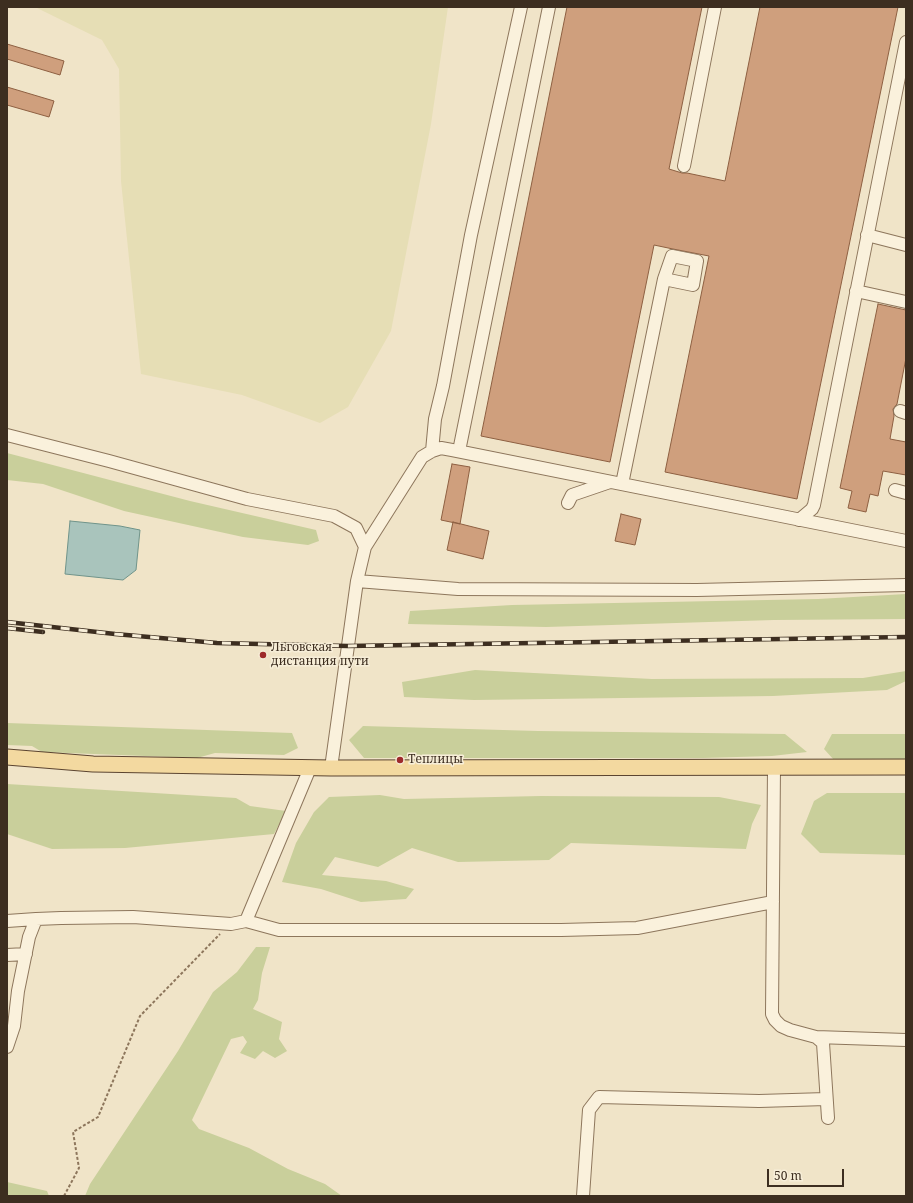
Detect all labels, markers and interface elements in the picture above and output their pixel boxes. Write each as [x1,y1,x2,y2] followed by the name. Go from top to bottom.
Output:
[271,641,369,669] place label: Льговская дистанция пути
[258,650,268,660] marker: Льговская дистанция пути
[408,753,463,767] place label: Теплицы
[395,755,405,765] marker: Теплицы
[769,1161,846,1187] scale bar
[774,1167,802,1184] text: 50 m

